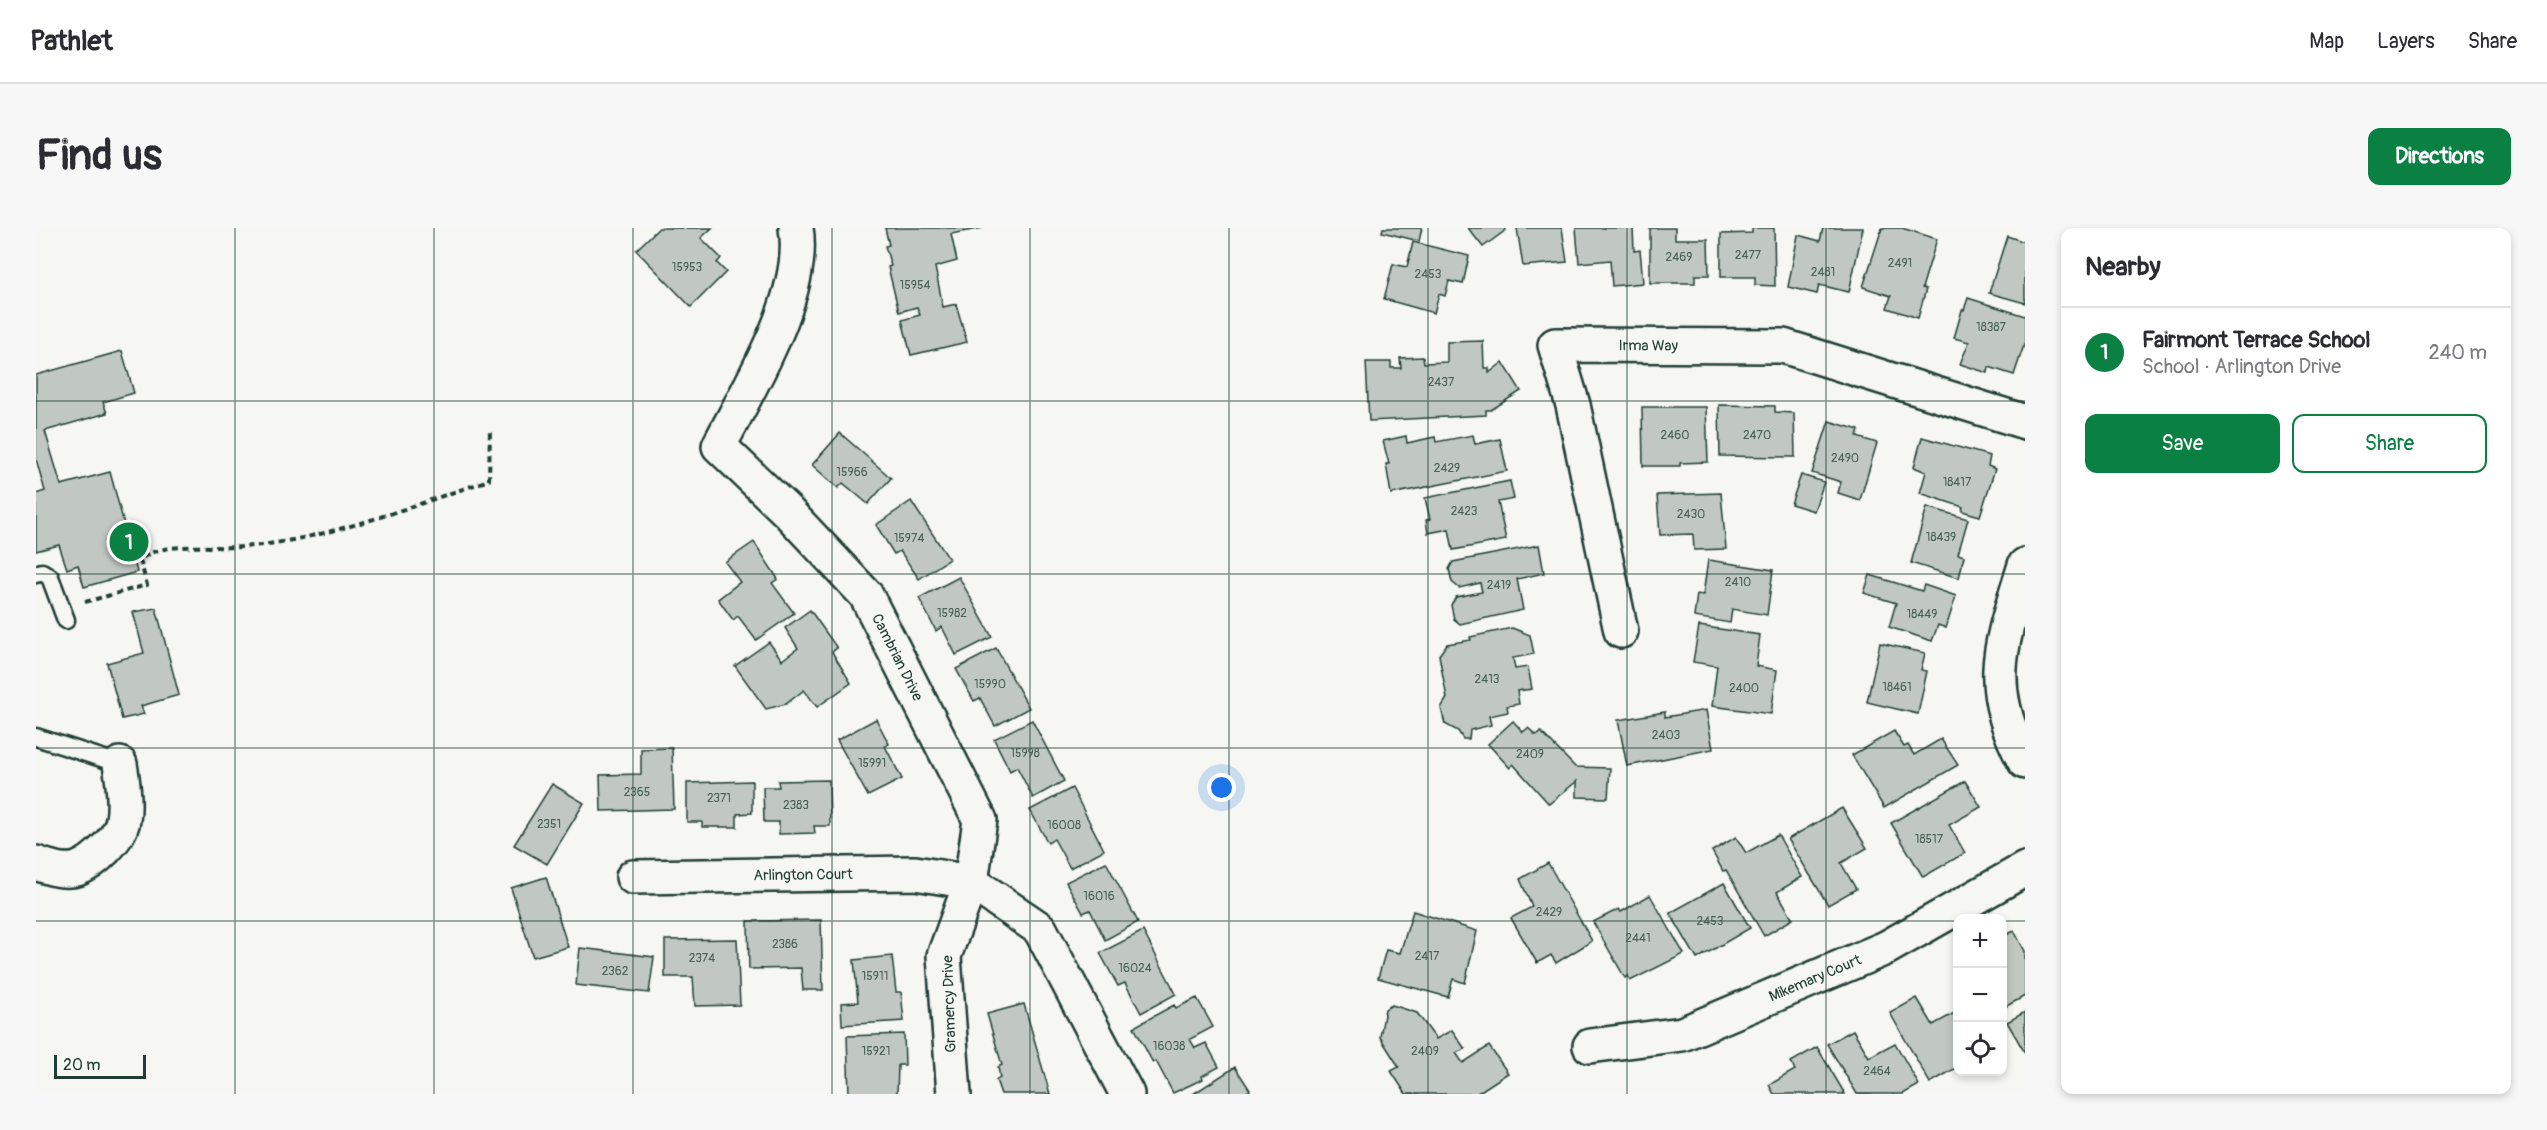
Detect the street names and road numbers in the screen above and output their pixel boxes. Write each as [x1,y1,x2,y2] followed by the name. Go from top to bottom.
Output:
[1619,336,1679,356] street label: Irma Way
[867,611,927,705] street label: Cambrian Drive
[753,865,854,885] street label: Arlington Court
[1766,950,1865,1006] street label: Mikemary Court
[938,954,961,1053] street label: Gramercy Drive

